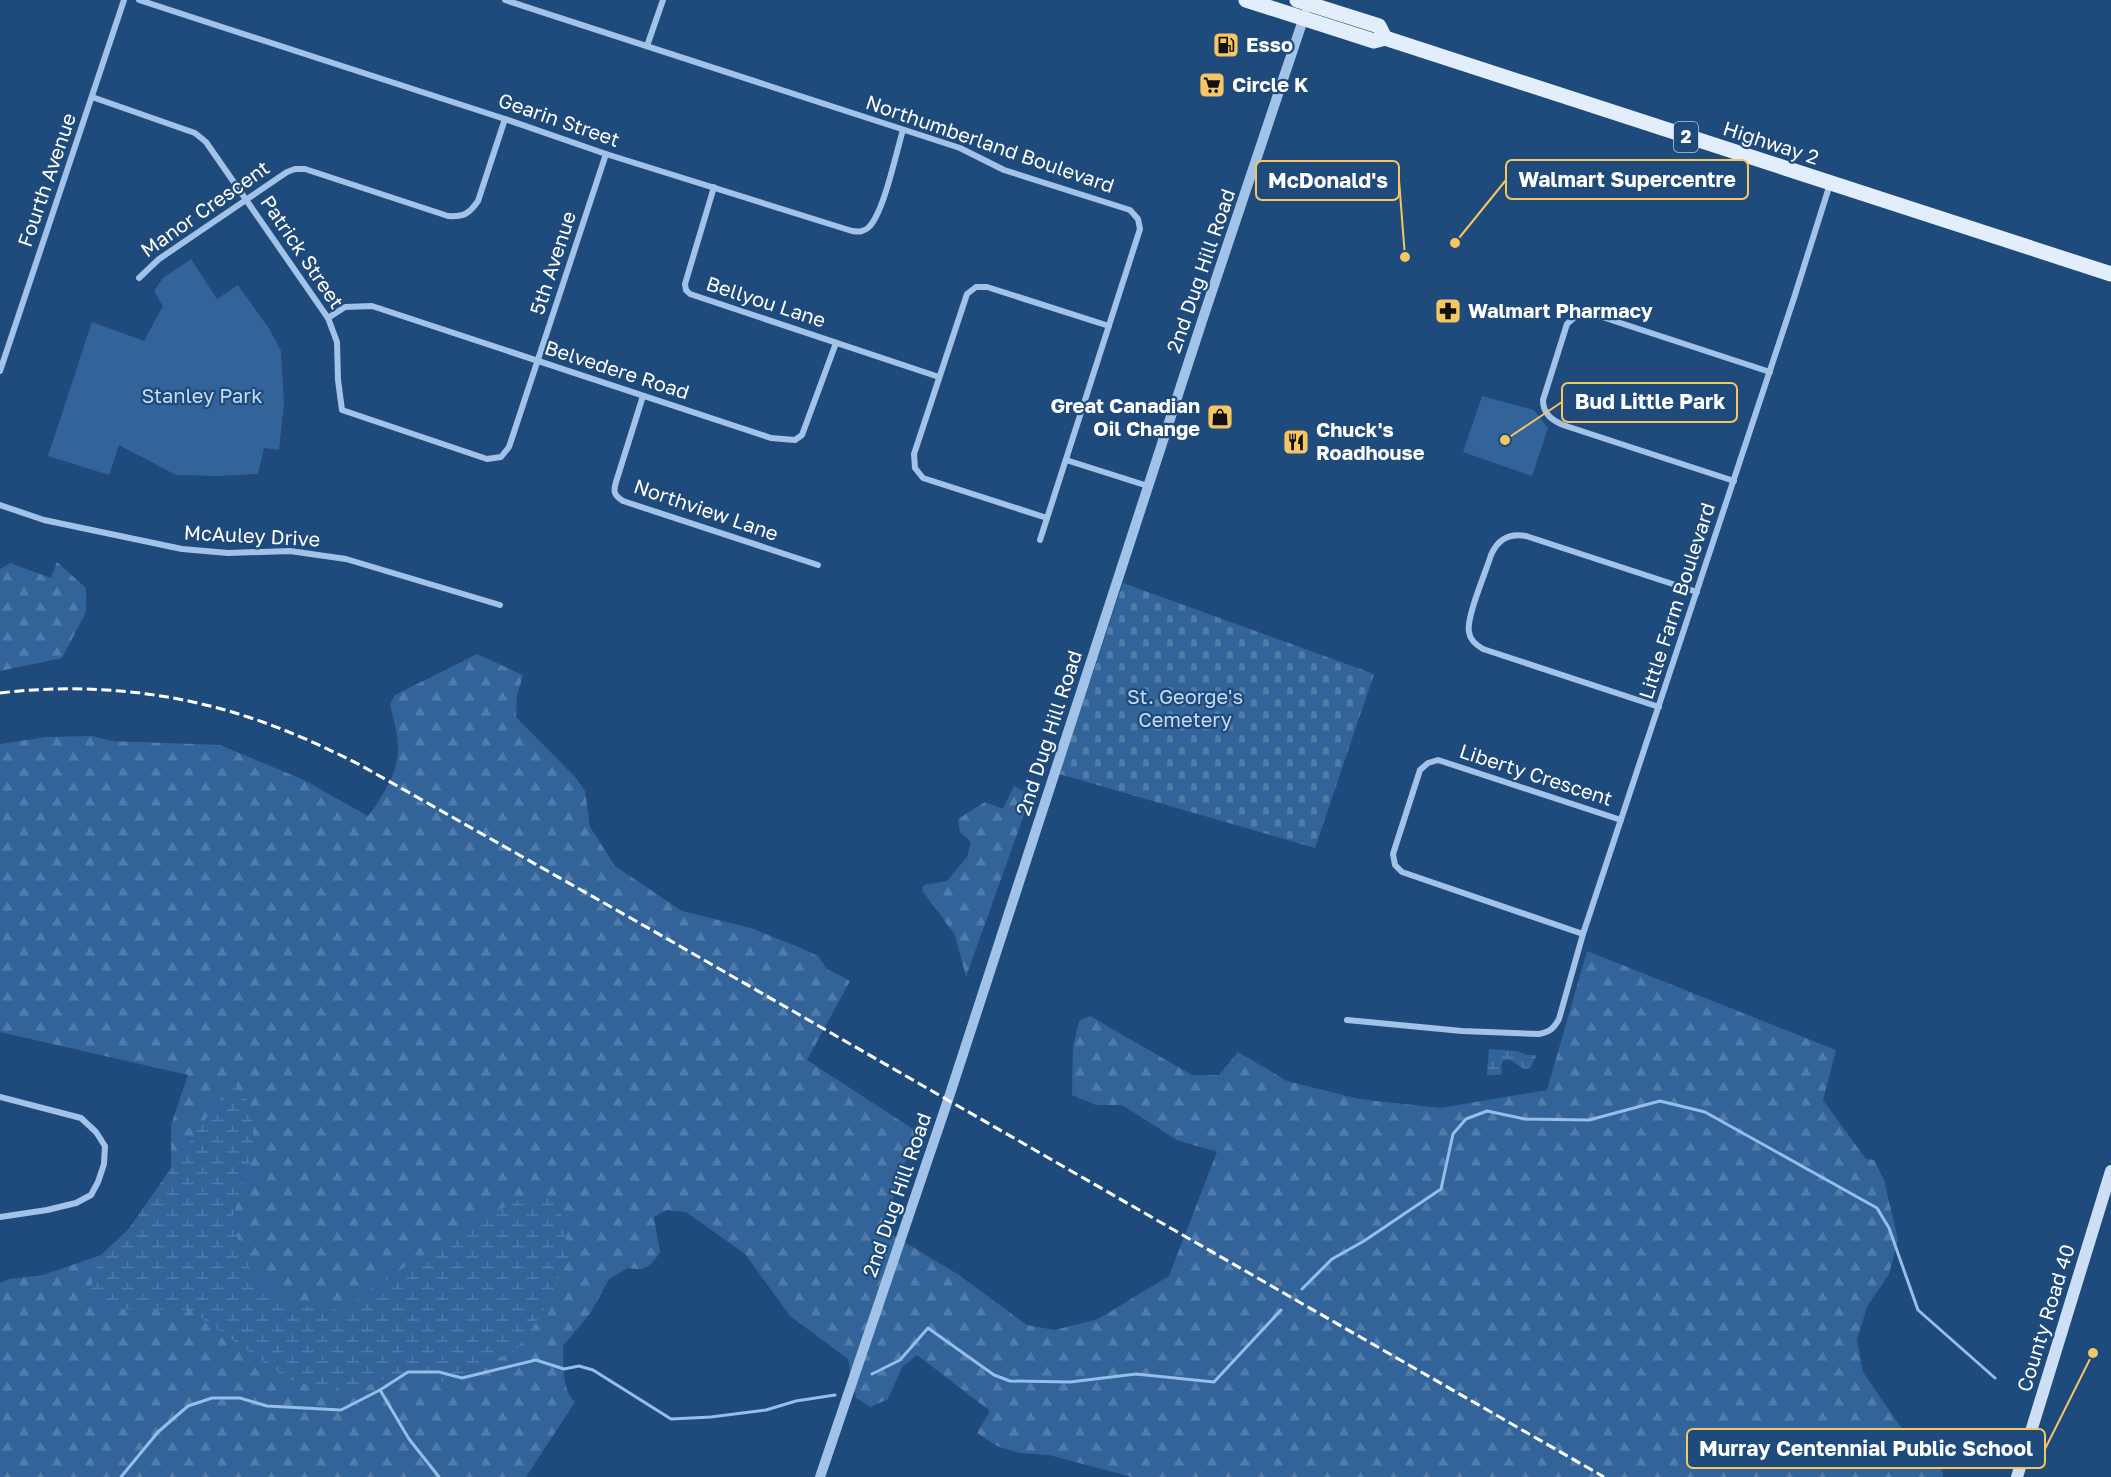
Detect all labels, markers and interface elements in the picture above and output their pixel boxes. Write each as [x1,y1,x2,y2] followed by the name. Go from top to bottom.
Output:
[1211,30,1241,60] fuel station icon: Esso
[1246,32,1293,56] place label: Esso
[1197,70,1227,100] supermarket icon: Circle K
[1232,72,1309,96] place label: Circle K
[496,87,623,151] street label: Gearin Street
[863,89,1118,197] street label: Northumberland Boulevard
[12,110,80,250] street label: Fourth Avenue
[1720,115,1822,169] street label: Highway 2
[1674,122,1698,152] road number: 2
[135,155,273,261] street label: Manor Crescent
[1506,160,1748,199] callout: Walmart Supercentre
[1256,161,1399,200] callout: McDonald's
[1518,166,1736,192] text: Walmart Supercentre
[1268,167,1388,193] text: McDonald's
[1161,185,1239,356] street label: 2nd Dug Hill Road
[256,190,350,313] street label: Patrick Street
[524,208,580,318] street label: 5th Avenue
[704,270,829,332] street label: Bellyou Lane
[1433,296,1463,326] pharmacy icon: Walmart Pharmacy
[1468,298,1653,322] place label: Walmart Pharmacy
[542,334,693,404] street label: Belvedere Road
[142,383,262,407] park label: Stanley Park
[1562,383,1737,422] callout: Bud Little Park
[1575,388,1725,414] text: Bud Little Park
[1050,393,1200,440] place label: Great Canadian Oil Change
[1205,402,1235,432] shop icon: Great Canadian Oil Change
[1316,417,1425,464] place label: Chuck's Roadhouse
[1281,427,1311,457] restaurant icon: Chuck's Roadhouse
[631,473,782,545] street label: Northview Lane
[1633,499,1719,702] street label: Little Farm Boulevard
[183,519,321,551] street label: McAuley Drive
[1010,647,1086,818] street label: 2nd Dug Hill Road
[1127,684,1243,731] park label: St. George's Cemetery
[1457,738,1616,810] street label: Liberty Crescent
[857,1109,935,1280] street label: 2nd Dug Hill Road
[2011,1241,2079,1394] street label: County Road 40
[1687,1429,2045,1468] callout: Murray Centennial Public School
[1699,1435,2033,1461] text: Murray Centennial Public School

